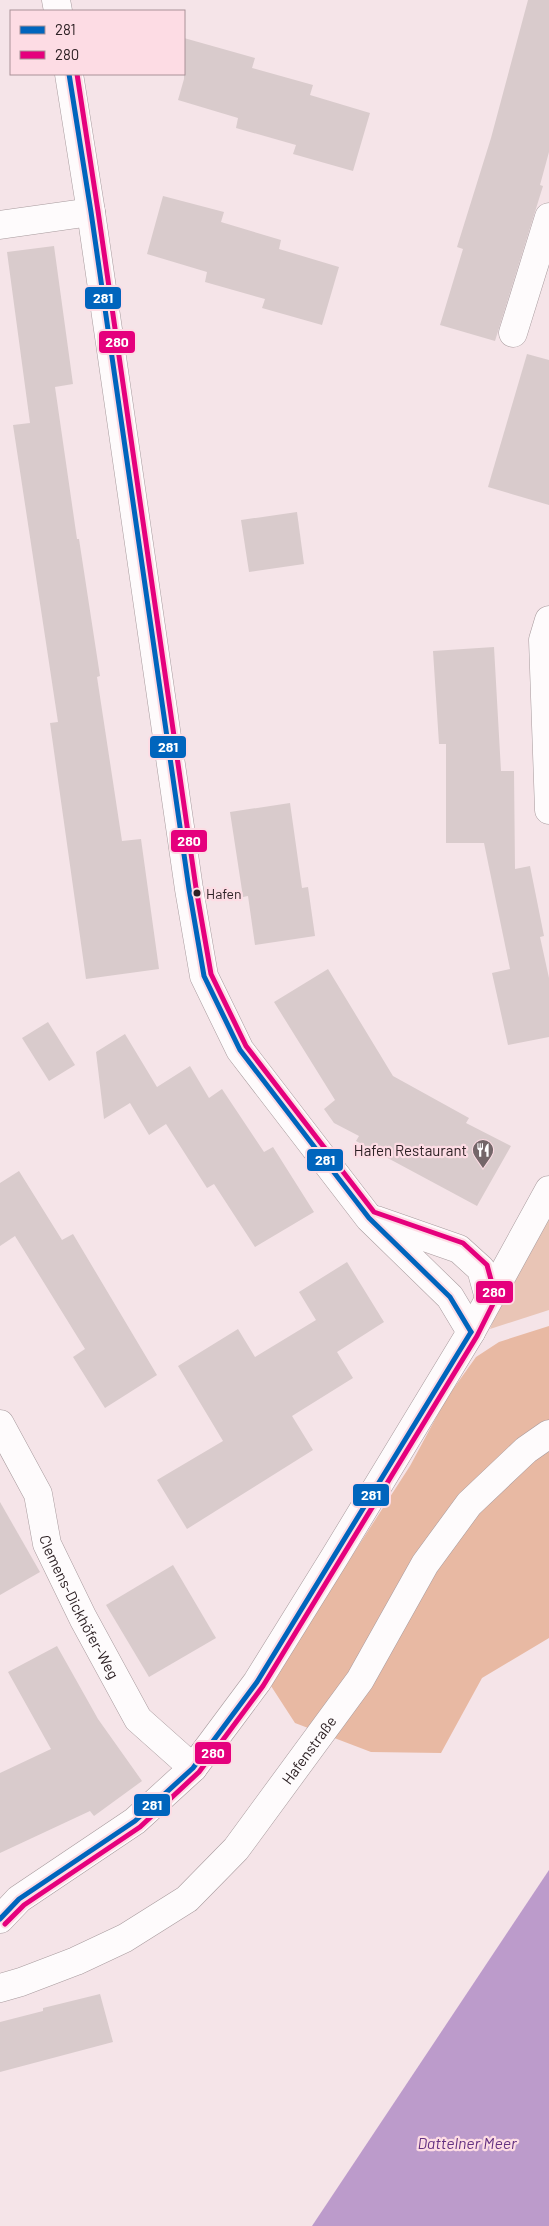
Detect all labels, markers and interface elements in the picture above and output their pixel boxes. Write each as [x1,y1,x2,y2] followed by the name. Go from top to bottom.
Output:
[10,10,185,75] legend
[55,20,76,38] text: 281
[55,45,79,63] text: 280
[84,286,122,310] line badge: 281
[93,289,113,306] text: 281
[98,330,136,354] line badge: 280
[105,333,129,350] text: 280
[149,735,187,759] line badge: 281
[158,738,178,755] text: 281
[170,829,208,853] line badge: 280
[177,832,201,849] text: 280
[206,885,242,902] place label: Hafen
[192,888,202,898] marker: Hafen
[471,1138,495,1169] restaurant icon: Hafen Restaurant
[354,1141,467,1159] place label: Hafen Restaurant
[306,1148,344,1172] line badge: 281
[315,1151,335,1168] text: 281
[475,1280,514,1304] line badge: 280
[482,1283,506,1300] text: 280
[352,1483,390,1507] line badge: 281
[361,1486,381,1503] text: 281
[37,1534,123,1682] street label: Clemens-Dickhöfer-Weg
[278,1712,340,1788] street label: Hafenstraße
[194,1741,232,1765] line badge: 280
[201,1744,225,1761] text: 280
[133,1793,171,1817] line badge: 281
[142,1796,162,1813] text: 281
[417,2133,518,2152] water label: Dattelner Meer

